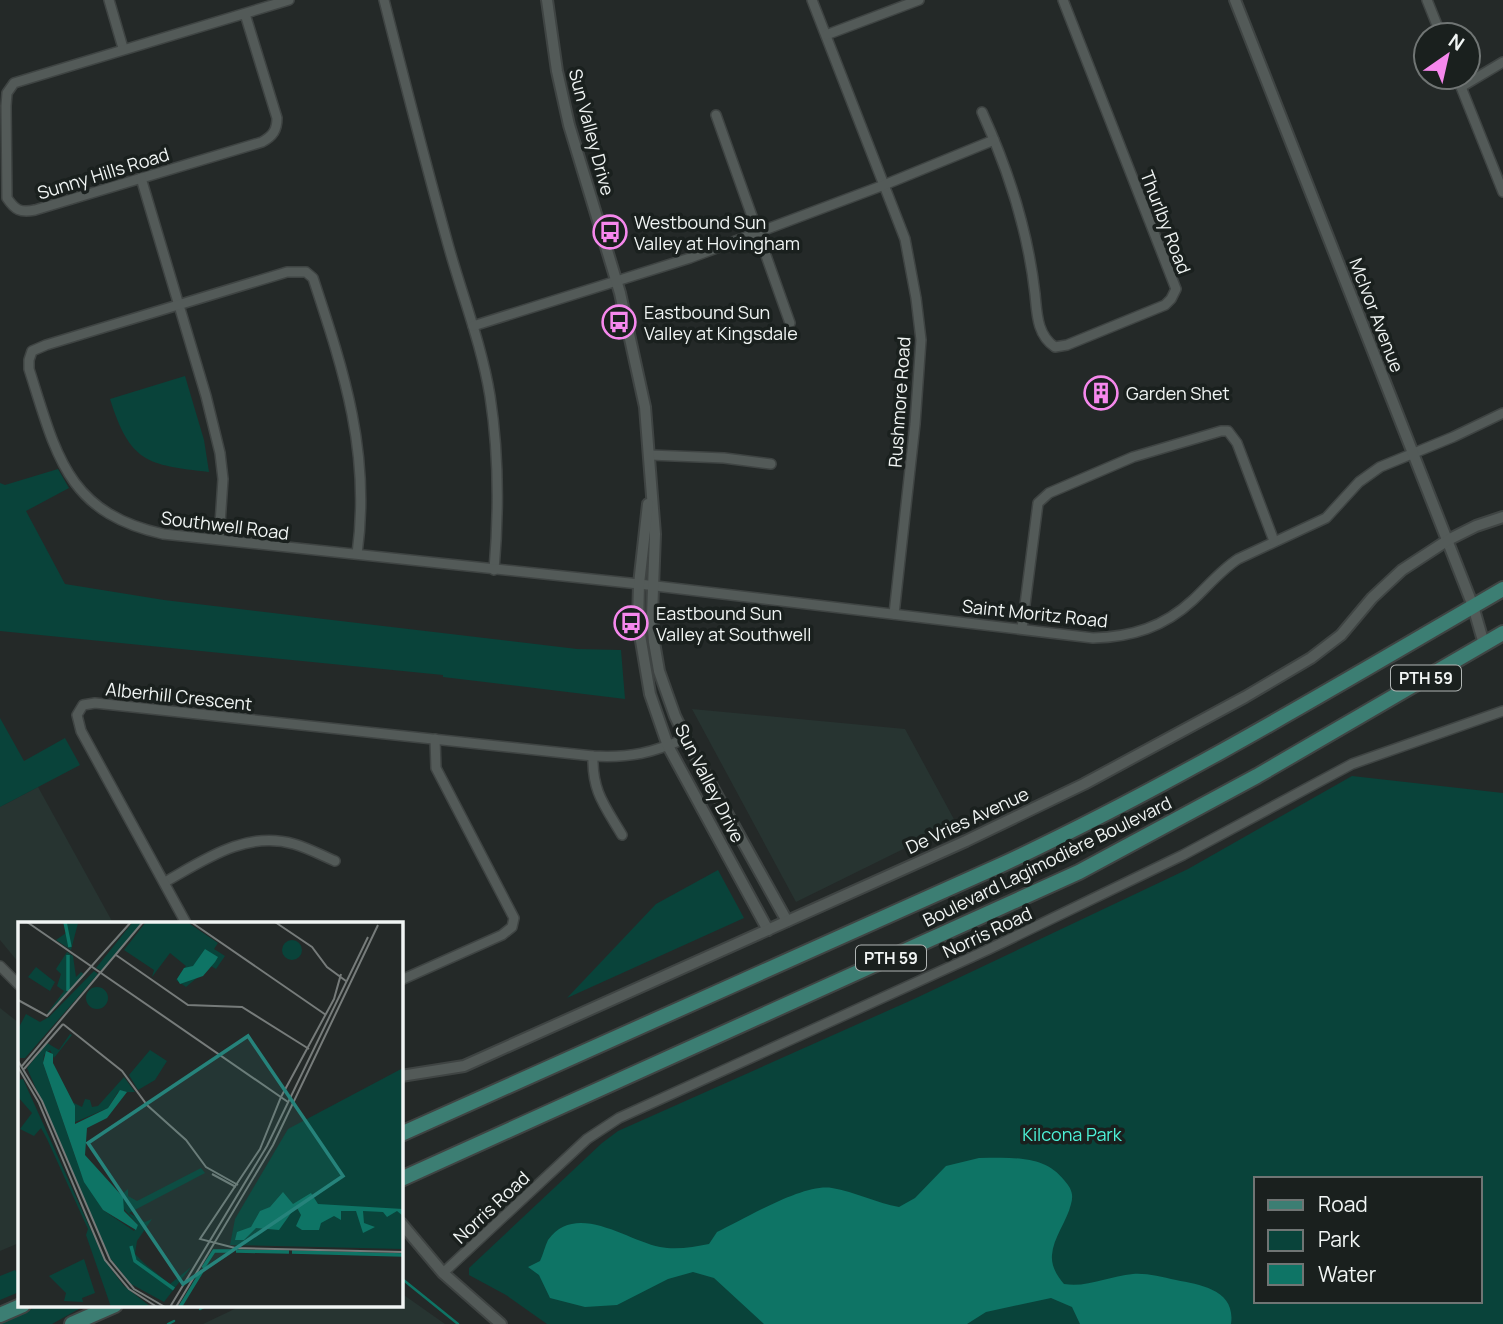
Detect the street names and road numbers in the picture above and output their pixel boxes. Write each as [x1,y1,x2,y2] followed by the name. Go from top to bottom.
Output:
[564,66,620,198] street label: Sun Valley Drive
[34,142,172,204] street label: Sunny Hills Road
[1135,167,1197,277] street label: Thurlby Road
[1344,254,1410,376] street label: McIvor Avenue
[882,336,916,468] street label: Rushmore Road
[160,505,290,545] street label: Southwell Road
[961,593,1109,633] street label: Saint Moritz Road
[1391,666,1461,691] road number: PTH 59
[105,676,253,716] street label: Alberhill Crescent
[670,720,750,846] street label: Sun Valley Drive
[902,781,1032,859] street label: De Vries Avenue
[919,790,1175,932] street label: Boulevard Lagimodière Boulevard
[938,901,1036,963] street label: Norris Road
[856,946,926,970] road number: PTH 59
[448,1166,534,1248] street label: Norris Road

